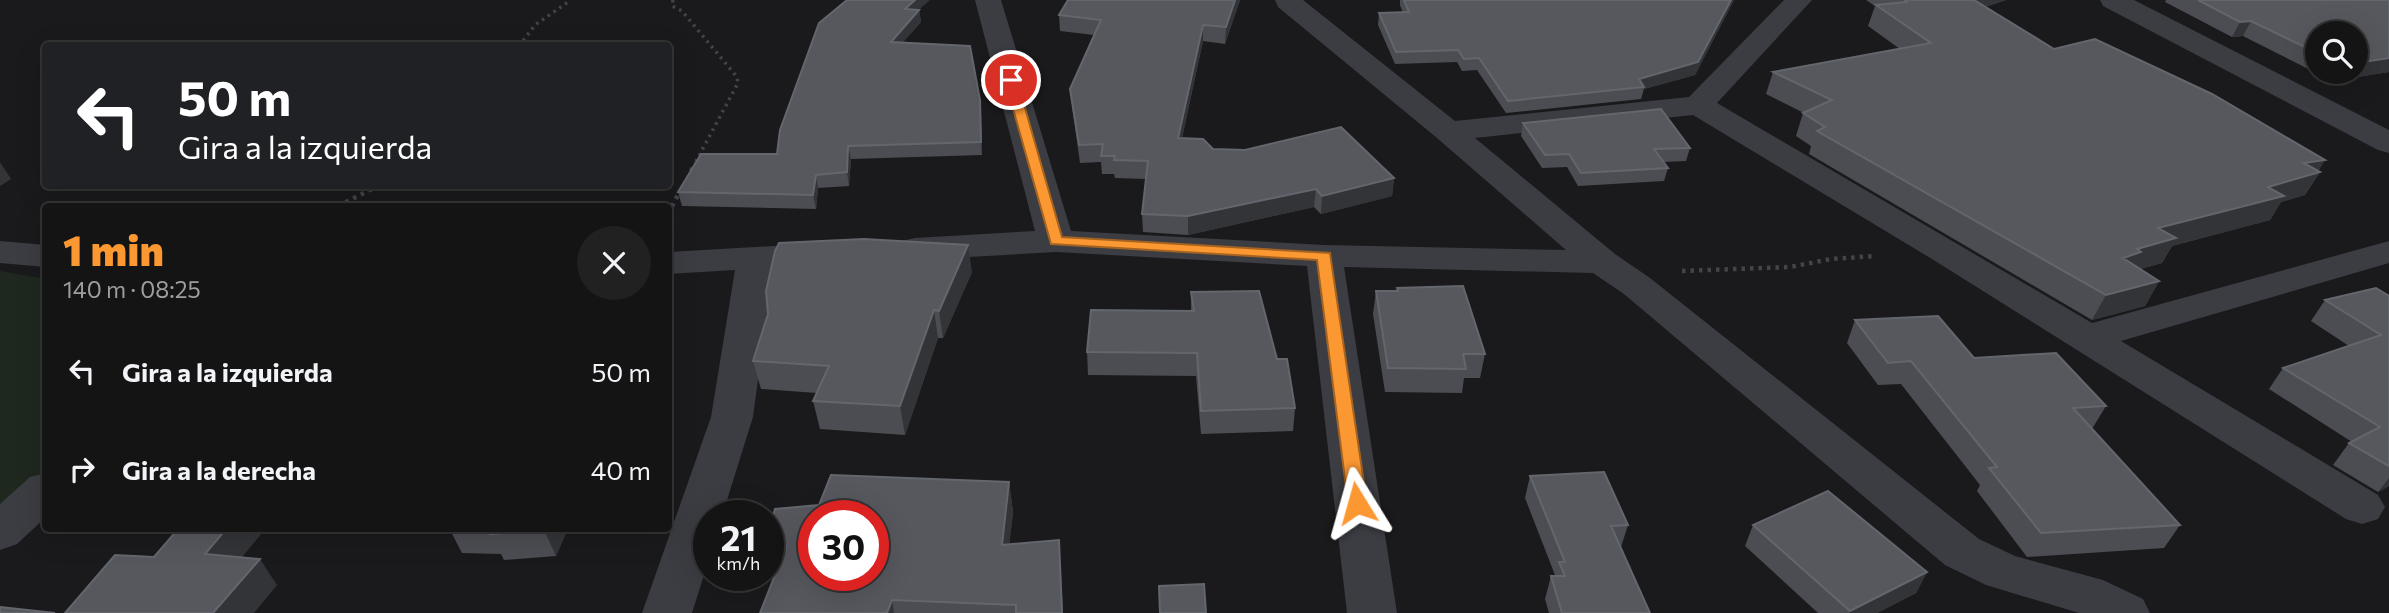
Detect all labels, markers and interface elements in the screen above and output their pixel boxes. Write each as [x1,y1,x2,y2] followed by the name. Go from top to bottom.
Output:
[2305,21,2368,84] map controls
[2305,21,2368,84] button: search
[981,50,1041,110] pin
[992,61,1030,99] icon: arrive
[178,66,291,126] text: 50 m
[63,70,154,161] icon: left
[178,126,432,166] text: Gira a la izquierda
[63,223,164,275] text: 1 min
[577,226,651,300] button: close
[63,275,201,303] text: 140 m · 08:25
[63,352,101,390] icon: left
[122,356,333,387] text: Gira a la izquierda
[591,356,651,387] text: 50 m
[63,450,101,488] icon: right
[122,454,316,485] text: Gira a la derecha
[591,454,651,485] text: 40 m
[1320,466,1394,540] position arrow
[798,500,889,591] speed limit sign: 30
[721,515,756,558] text: 21
[717,552,760,574] text: km/h

